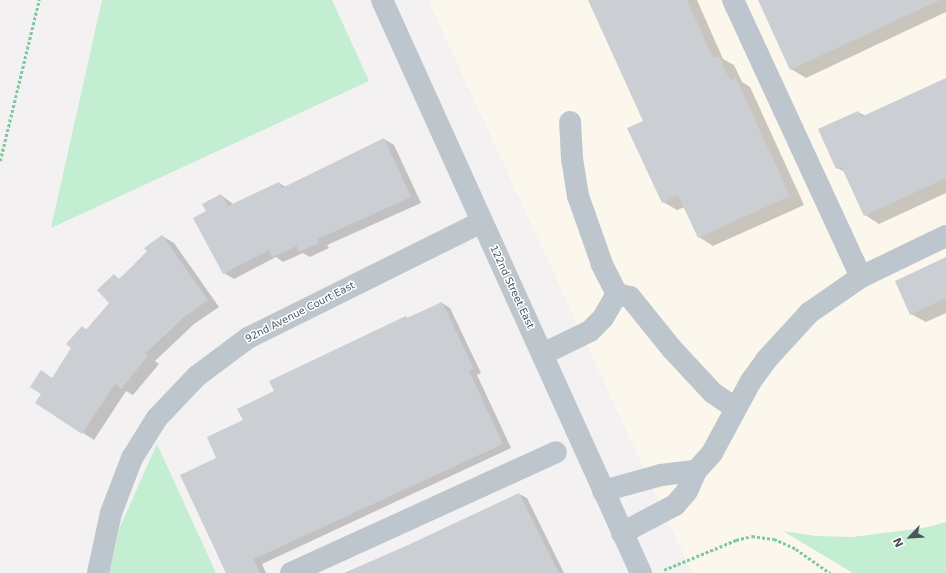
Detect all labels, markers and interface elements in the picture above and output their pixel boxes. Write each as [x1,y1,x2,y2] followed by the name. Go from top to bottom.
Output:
[488,244,536,330] street label: 122nd Street East
[243,279,357,345] street label: 92nd Avenue Court East
[890,517,930,557] north arrow
[891,535,907,549] text: N

